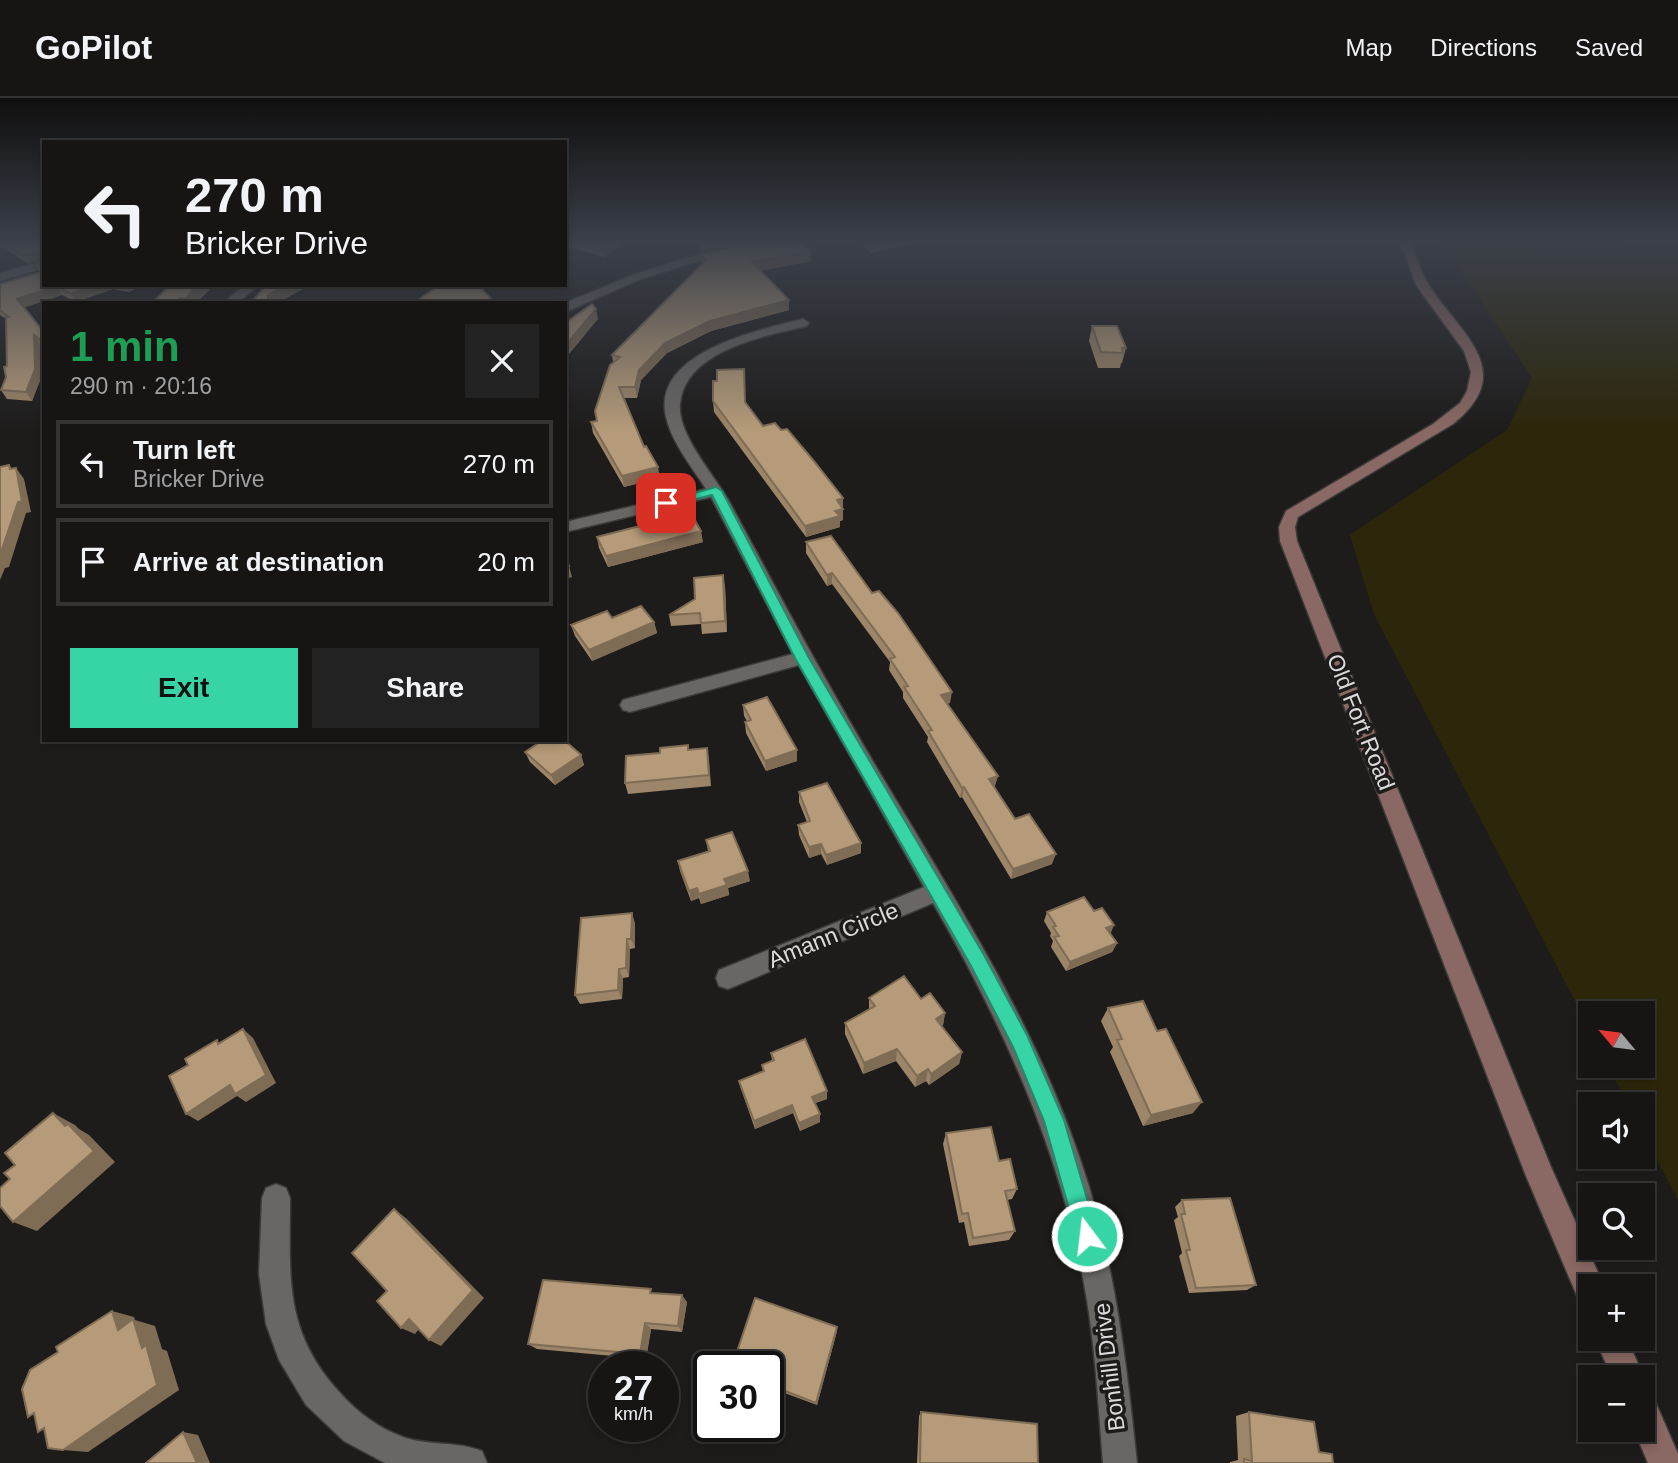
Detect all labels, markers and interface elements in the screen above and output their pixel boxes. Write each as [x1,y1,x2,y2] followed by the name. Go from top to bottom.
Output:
[35,29,152,66] text: GoPilot
[1346,34,1392,61] text: Map
[1430,34,1537,61] text: Directions
[1575,34,1643,61] text: Saved
[70,168,161,259] icon: left
[185,168,324,222] text: 270 m
[185,225,368,261] text: Bricker Drive
[70,323,180,370] text: 1 min
[465,324,539,398] button: close
[70,373,212,399] text: 290 m · 20:16
[133,435,235,465] text: Turn left
[74,445,112,483] icon: left
[463,449,535,479] text: 270 m
[133,466,265,492] text: Bricker Drive
[636,473,696,533] pin
[647,484,685,522] icon: arrive
[74,543,112,581] icon: arrive
[133,547,384,577] text: Arrive at destination
[477,547,535,577] text: 20 m
[70,648,298,728] button: Exit
[312,648,539,728] button: Share
[1322,650,1400,794] street label: Old Fort Road
[764,897,902,973] street label: Amann Circle
[1578,1001,1656,1078] north arrow
[1578,1001,1655,1442] map controls
[1578,1092,1655,1169] button: sound
[1578,1183,1655,1260] button: search
[1050,1199,1124,1273] position arrow
[1578,1274,1655,1351] button: +
[1088,1301,1130,1433] street label: Bonhill Drive
[693,1351,784,1442] speed limit sign: 30
[1578,1365,1655,1442] button: −
[614,1368,653,1407] text: 27
[614,1404,653,1424] text: km/h

